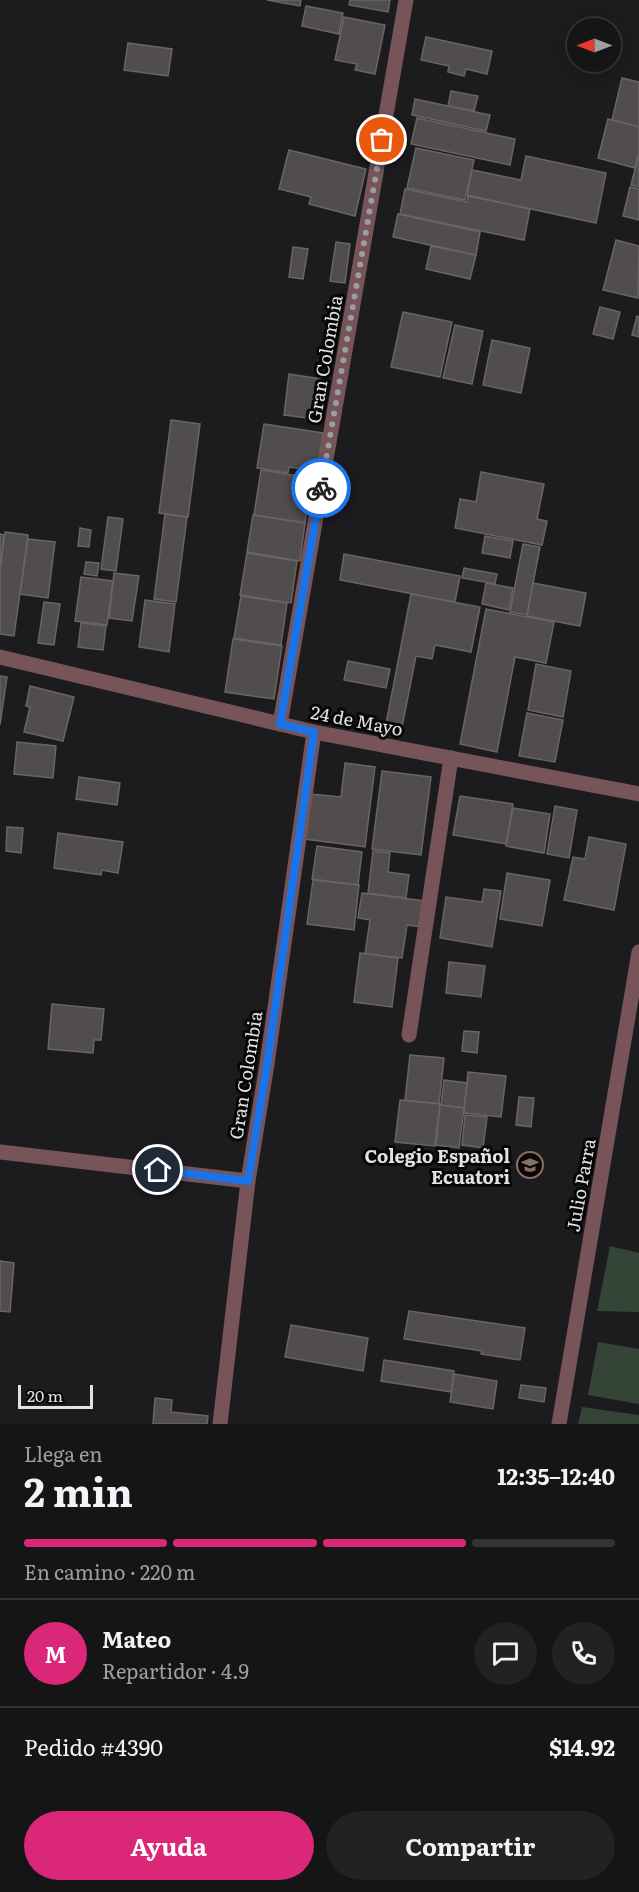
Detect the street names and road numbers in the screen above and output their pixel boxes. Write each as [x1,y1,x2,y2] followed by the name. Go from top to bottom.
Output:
[299,293,349,425] street label: Gran Colombia
[309,698,405,742] street label: 24 de Mayo
[222,1009,269,1141] street label: Gran Colombia
[559,1136,602,1234] street label: Julio Parra

